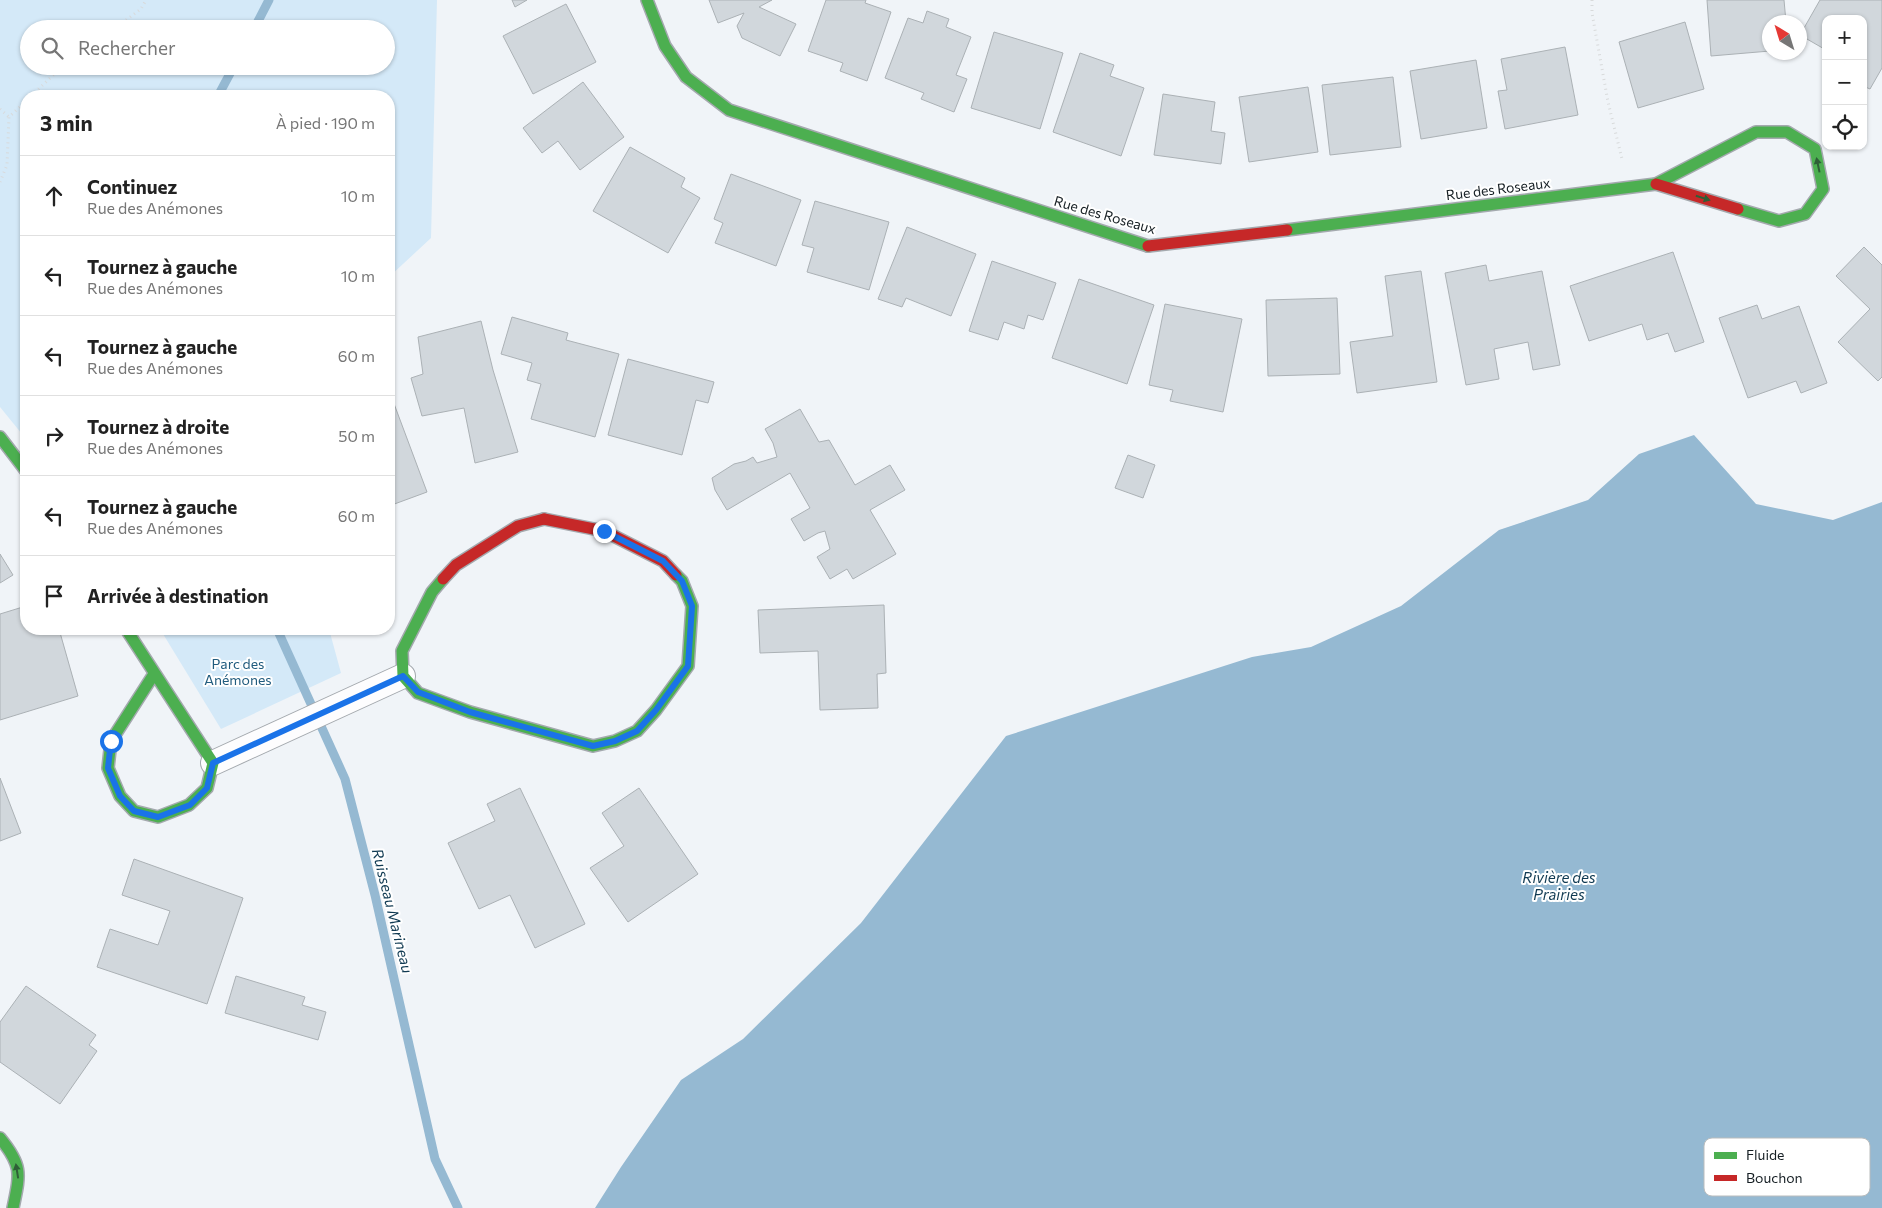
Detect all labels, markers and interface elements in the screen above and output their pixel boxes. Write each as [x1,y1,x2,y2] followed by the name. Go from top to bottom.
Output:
[1762,15,1807,60] north arrow
[1822,15,1867,150] map controls
[1822,15,1867,60] button: +
[20,20,395,75] search box
[38,34,66,62] icon: search
[78,36,176,59] text: Rechercher
[1822,60,1867,105] button: −
[1822,105,1867,150] button: locate
[40,110,93,135] text: 3 min
[276,113,375,132] text: À pied · 190 m
[1814,157,1822,172] one-way arrow
[1445,174,1552,203] street label: Rue des Roseaux
[87,175,177,198] text: Continuez
[40,182,68,210] icon: ahead
[341,186,375,205] text: 10 m
[1052,192,1159,237] street label: Rue des Roseaux
[1695,195,1710,203] one-way arrow
[87,198,223,217] text: Rue des Anémones
[87,255,237,278] text: Tournez à gauche
[40,262,68,290] icon: left
[341,266,375,285] text: 10 m
[87,278,223,297] text: Rue des Anémones
[87,335,237,358] text: Tournez à gauche
[40,342,68,370] icon: left
[338,346,375,365] text: 60 m
[87,358,223,377] text: Rue des Anémones
[87,415,229,438] text: Tournez à droite
[40,422,68,450] icon: right
[338,426,375,445] text: 50 m
[87,438,223,457] text: Rue des Anémones
[87,495,237,518] text: Tournez à gauche
[40,502,68,530] icon: left
[338,506,375,525] text: 60 m
[87,518,223,537] text: Rue des Anémones
[593,520,616,543] route end
[40,582,68,610] icon: arrive
[87,584,269,607] text: Arrivée à destination
[204,655,272,688] park label: Parc des Anémones
[100,730,123,753] route start
[369,847,417,975] water label: Ruisseau Marineau
[1522,868,1596,903] water label: Rivière des Prairies
[1704,1138,1870,1196] legend
[1746,1146,1784,1163] text: Fluide
[13,1162,21,1178] one-way arrow
[1746,1169,1803,1186] text: Bouchon

